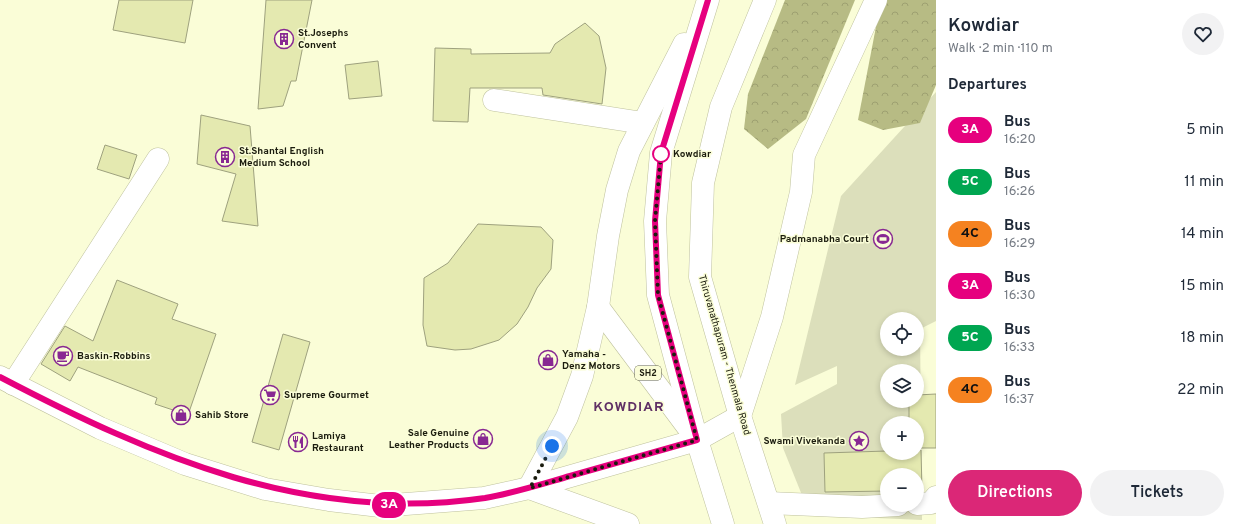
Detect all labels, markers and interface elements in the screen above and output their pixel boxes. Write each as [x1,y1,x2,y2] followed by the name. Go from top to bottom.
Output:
[1182,13,1224,55] button: heart
[948,14,1019,38] text: Kowdiar
[298,27,348,52] place label: St.Josephs Convent
[273,28,295,50] building icon: St.Josephs Convent
[948,41,1053,57] text: Walk · 2 min · 110 m
[948,76,1027,95] text: Departures
[1004,113,1031,132] text: Bus
[961,121,979,138] text: 3A
[1186,121,1224,140] text: 5 min
[1004,132,1036,148] text: 16:20
[239,145,324,170] place label: St.Shantal English Medium School
[652,145,670,163] marker: Kowdiar
[214,146,236,168] building icon: St.Shantal English Medium School
[673,148,712,161] place label: Kowdiar
[1004,165,1031,184] text: Bus
[961,173,979,190] text: 5C
[1184,173,1224,192] text: 11 min
[1004,184,1035,200] text: 16:26
[1004,217,1031,236] text: Bus
[961,225,979,242] text: 4C
[1181,225,1224,244] text: 14 min
[872,228,894,250] sports icon: Padmanabha Court
[780,233,869,246] place label: Padmanabha Court
[1004,236,1035,252] text: 16:29
[1004,269,1031,288] text: Bus
[695,273,753,437] street label: Thiruvanathapuram - Thenmala Road
[961,277,979,294] text: 3A
[1181,277,1224,296] text: 15 min
[1004,288,1036,304] text: 16:30
[880,312,924,512] map controls
[880,312,924,356] button: locate
[1004,321,1031,340] text: Bus
[961,329,979,346] text: 5C
[1181,329,1224,348] text: 18 min
[1004,340,1035,356] text: 16:33
[52,345,74,367] cafe icon: Baskin-Robbins
[562,348,621,373] place label: Yamaha - Denz Motors
[537,349,559,371] shop icon: Yamaha - Denz Motors
[77,350,150,363] place label: Baskin-Robbins
[880,364,924,408] button: layers
[635,366,661,380] road number: SH2
[1004,373,1031,392] text: Bus
[961,381,979,398] text: 4C
[1177,381,1224,400] text: 22 min
[259,384,281,406] supermarket icon: Supreme Gourmet
[284,389,369,402] place label: Supreme Gourmet
[1004,392,1034,408] text: 16:37
[593,399,665,416] district label: KOWDIAR
[170,404,192,426] shop icon: Sahib Store
[195,409,249,422] place label: Sahib Store
[880,416,924,460] button: +
[389,427,469,452] place label: Sale Genuine Leather Products
[472,428,494,450] shop icon: Sale Genuine Leather Products
[312,430,364,455] place label: Lamiya Restaurant
[848,430,870,452] place icon: Swami Vivekanda
[287,431,309,453] restaurant icon: Lamiya Restaurant
[763,435,845,448] place label: Swami Vivekanda
[542,436,562,456] your location
[880,468,924,512] button: −
[948,470,1082,516] button: Directions
[1090,470,1224,516] button: Tickets
[371,492,407,518] line badge: 3A
[380,496,398,513] text: 3A

